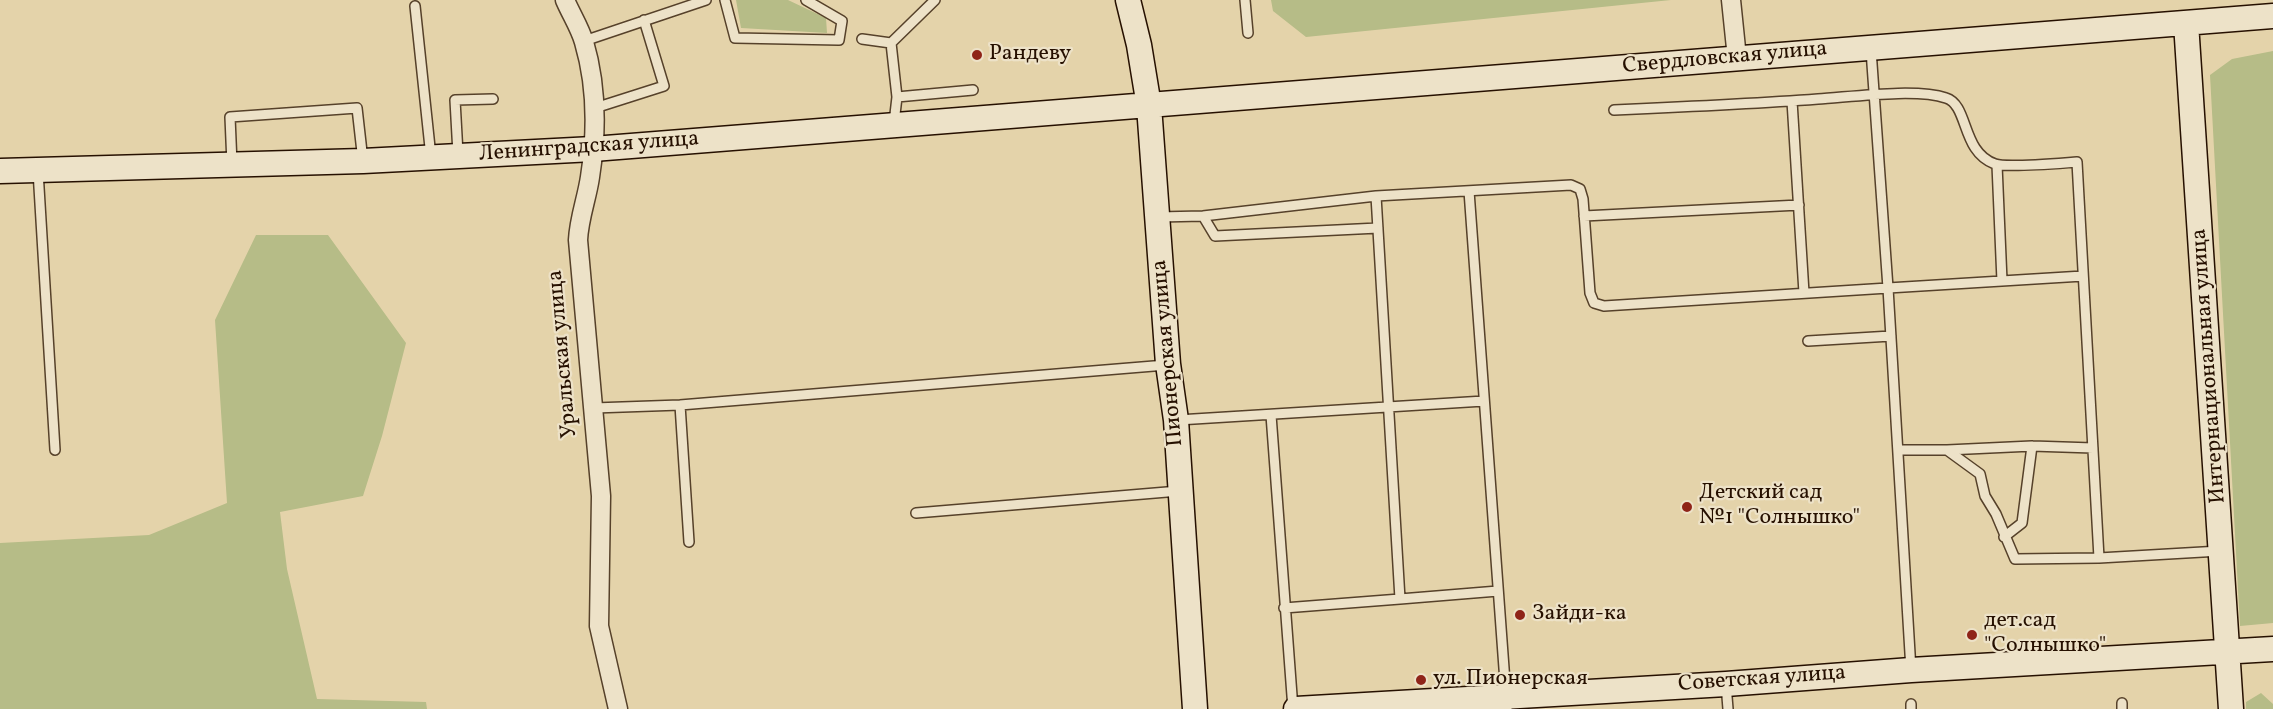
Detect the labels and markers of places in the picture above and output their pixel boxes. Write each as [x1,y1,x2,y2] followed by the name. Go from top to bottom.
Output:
[989,42,1071,68] place label: Рандеву
[970,48,984,62] marker: Рандеву
[1699,481,1860,532] place label: Детский сад №1 "Солнышко"
[1680,500,1694,514] marker: Детский сад №1 "Солнышко"
[1532,602,1627,628] place label: Зайди-ка
[1513,608,1527,622] marker: Зайди-ка
[1984,609,2106,660] place label: дет.сад "Солнышко"
[1965,628,1979,642] marker: дет.сад "Солнышко"
[1433,667,1588,693] place label: ул. Пионерская
[1414,673,1428,687] marker: ул. Пионерская

